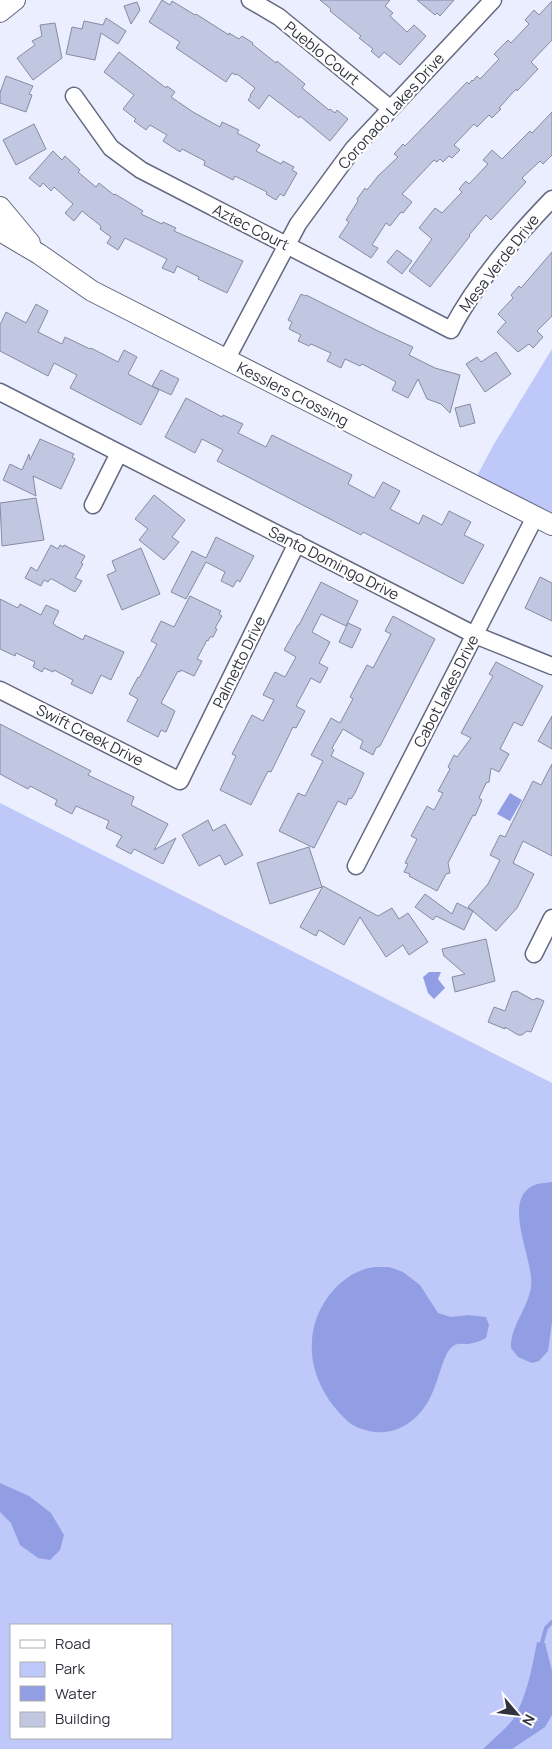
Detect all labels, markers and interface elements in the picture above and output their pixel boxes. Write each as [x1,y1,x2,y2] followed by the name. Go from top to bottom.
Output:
[280,16,364,90] street label: Pueblo Court
[333,48,449,174] street label: Coronado Lakes Drive
[209,199,293,255] street label: Aztec Court
[454,210,544,316] street label: Mesa Verde Drive
[233,357,353,431] street label: Kesslers Crossing
[265,521,403,605] street label: Santo Domingo Drive
[208,612,270,712] street label: Palmetto Drive
[409,631,484,751] street label: Cabot Lakes Drive
[33,699,147,771] street label: Swift Creek Drive
[10,1624,172,1739] legend
[55,1633,91,1654] text: Road
[55,1658,85,1679] text: Park
[55,1683,97,1704] text: Water
[492,1689,542,1739] north arrow
[55,1708,110,1729] text: Building
[518,1711,540,1729] text: N

